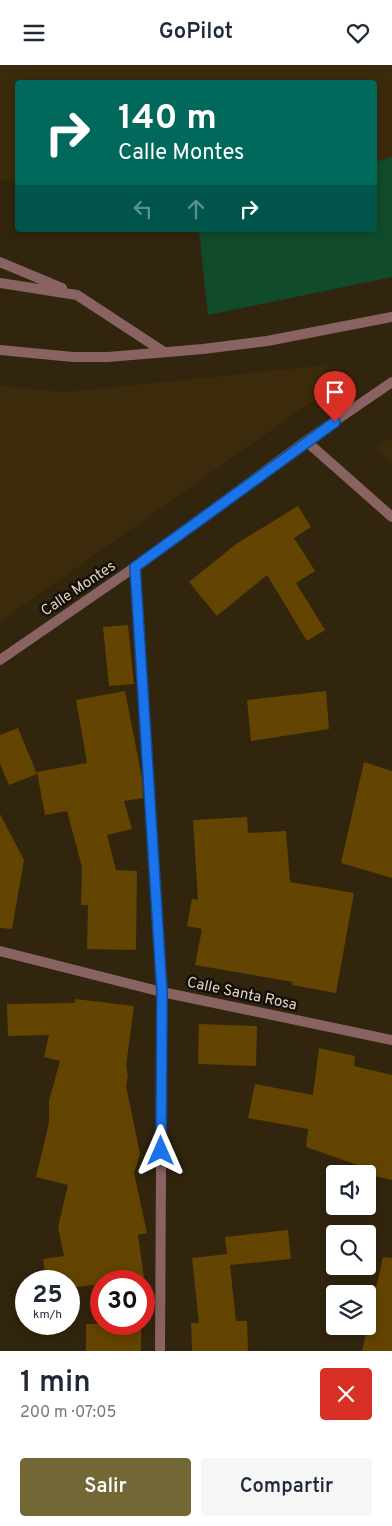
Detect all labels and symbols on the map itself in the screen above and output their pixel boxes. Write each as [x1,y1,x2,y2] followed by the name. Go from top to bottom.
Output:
[314,371,356,422] pin
[38,557,120,621] street label: Calle Montes
[185,974,298,1015] street label: Calle Santa Rosa
[134,1124,186,1176] position arrow
[90,1270,155,1335] speed limit sign: 30

